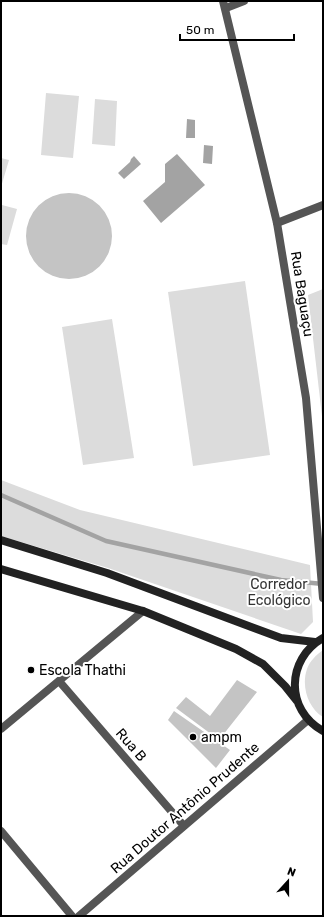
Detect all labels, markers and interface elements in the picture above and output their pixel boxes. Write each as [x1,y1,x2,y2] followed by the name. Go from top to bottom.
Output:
[180,16,294,42] scale bar
[186,23,214,37] text: 50 m
[287,250,317,338] street label: Rua Baguaçu
[247,576,311,609] park label: Corredor Ecológico
[39,662,126,679] place label: Escola Thathi
[26,665,36,675] marker: Escola Thathi
[112,725,150,765] street label: Rua B
[201,729,242,746] place label: ampm
[188,732,198,742] marker: ampm
[107,739,263,877] street label: Rua Doutor Antônio Prudente
[268,861,308,901] north arrow
[285,865,298,880] text: N

